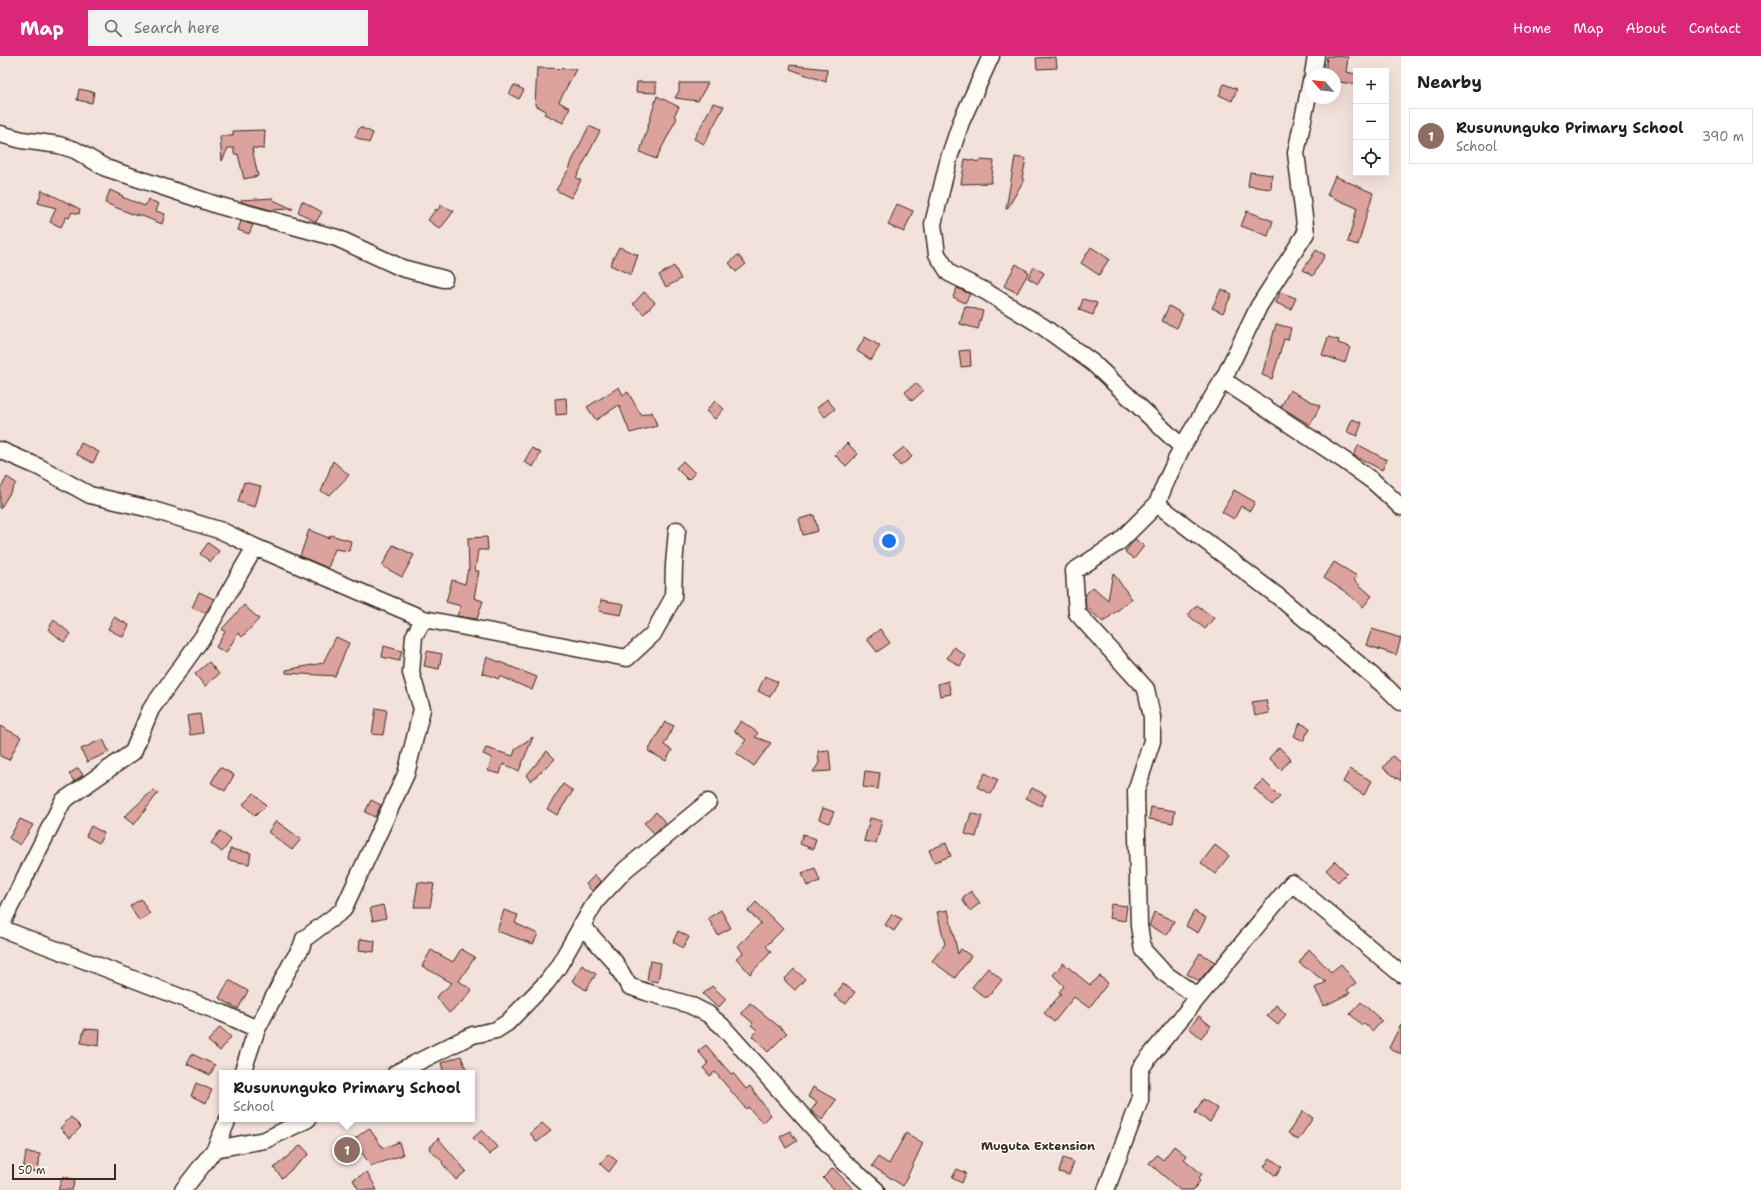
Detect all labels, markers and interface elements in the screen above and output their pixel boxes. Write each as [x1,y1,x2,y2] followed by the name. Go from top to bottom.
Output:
[88,10,368,46] search box
[20,16,64,41] text: Map
[102,17,124,39] icon: search
[134,18,220,38] text: Search here
[1513,19,1552,37] text: Home
[1574,19,1604,37] text: Map
[1626,19,1667,37] text: About
[1689,19,1741,37] text: Contact
[1305,68,1341,104] north arrow
[1353,68,1389,176] map controls
[1353,68,1389,104] button: +
[1417,71,1482,93] text: Nearby
[1353,104,1389,140] button: −
[1456,118,1684,138] text: Rusununguko Primary School
[1428,128,1434,145] text: 1
[1702,128,1744,145] text: 390 m
[1456,138,1497,155] text: School
[1353,140,1389,176] button: locate
[879,531,899,551] your location
[219,1070,475,1122] popup
[233,1078,461,1098] text: Rusununguko Primary School
[233,1098,274,1115] text: School
[334,1135,360,1165] pin: 1
[981,1138,1095,1154] district label: Muguta Extension
[12,1162,116,1181] scale bar
[18,1163,46,1178] text: 50 m

